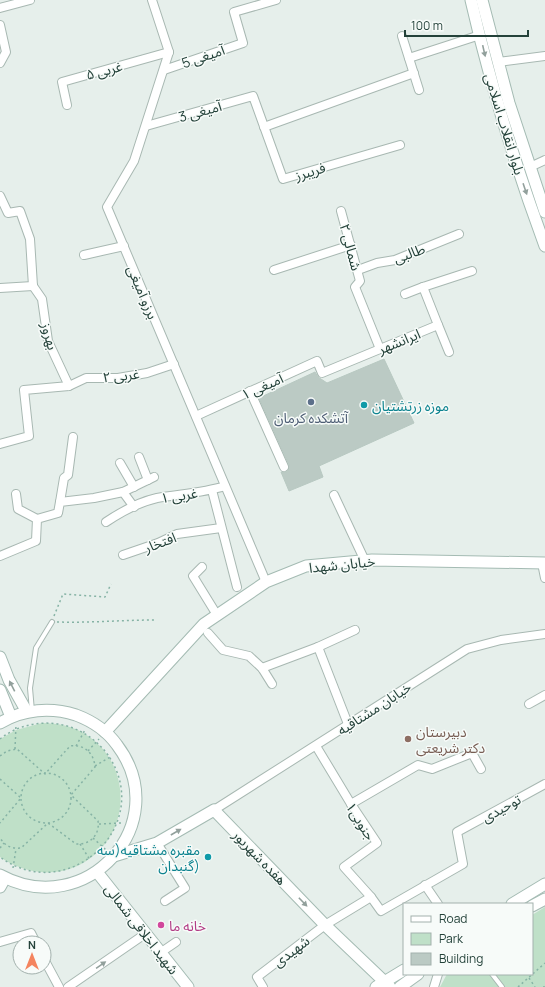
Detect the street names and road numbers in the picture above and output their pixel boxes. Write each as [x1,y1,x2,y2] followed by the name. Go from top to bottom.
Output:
[179,40,228,72] street label: آمیغی 5
[84,56,124,84] street label: ۵ غربی
[481,71,530,177] street label: بلوار انقلاب اسلامی
[176,96,225,126] street label: آمیغی 3
[291,157,328,185] street label: فریبرز
[336,221,366,273] street label: ۲ شمالی
[391,239,427,267] street label: طالبی
[123,262,163,322] street label: برزو آمیغی
[37,319,63,352] street label: بهروز
[374,324,423,358] street label: ایرانشهر
[102,364,140,386] street label: ۲ غربی
[238,368,287,404] street label: آمیغی ۱
[159,483,199,507] street label: ۱ غربی
[140,527,179,557] street label: افتخار
[308,551,376,577] street label: خیابان شهدا
[333,677,415,739] street label: خیابان مشتاقیه
[478,789,524,827] street label: توحیدی
[342,798,380,844] street label: جنوبی۱
[228,824,291,889] street label: هفده شهریور
[101,880,183,978] street label: شهید اخلاقی شمالی
[269,931,313,971] street label: شهیدی

